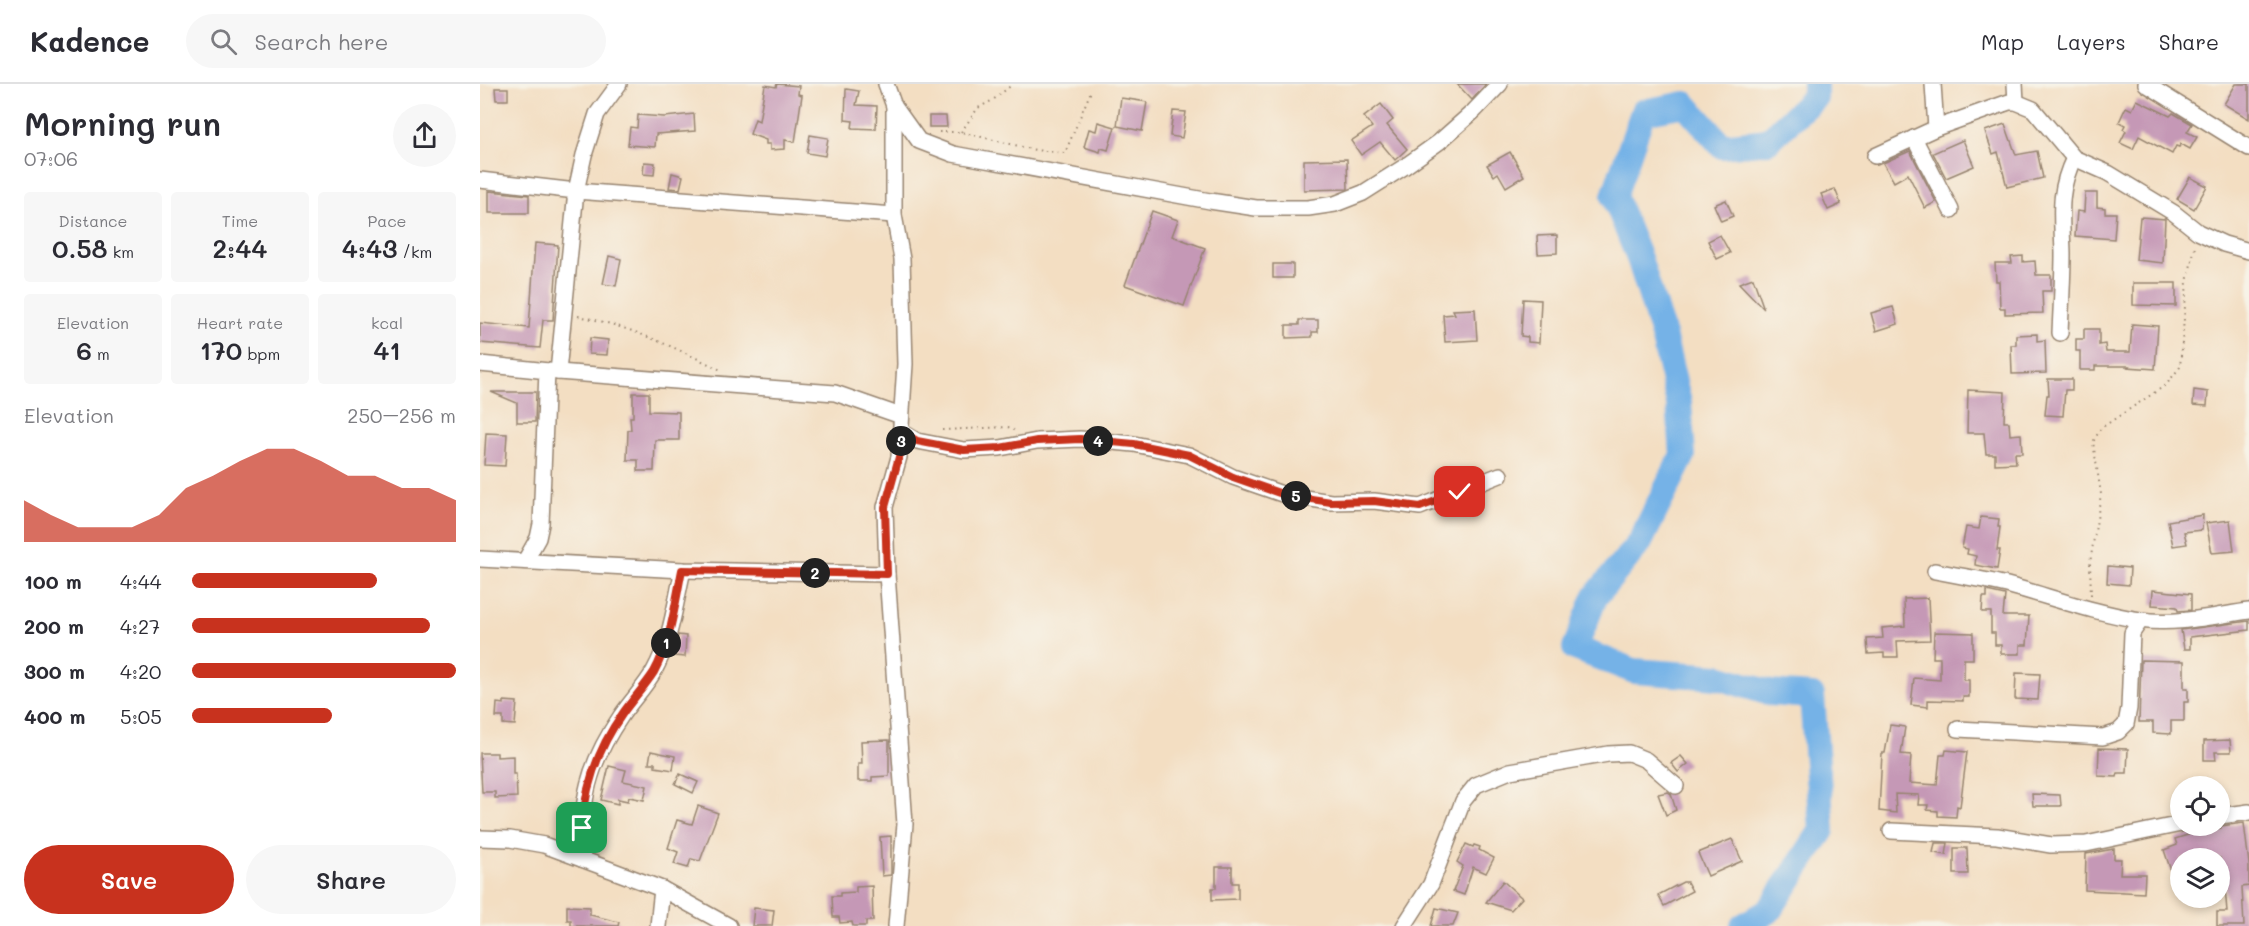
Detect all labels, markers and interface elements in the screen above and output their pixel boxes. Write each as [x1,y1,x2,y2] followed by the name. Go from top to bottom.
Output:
[186,14,606,68] search box
[30,23,150,59] text: Kadence
[207,25,240,58] icon: search
[255,27,388,56] text: Search here
[1981,28,2024,55] text: Map
[2057,28,2126,55] text: Layers
[2159,28,2219,55] text: Share
[24,101,221,144] text: Morning run
[393,104,456,167] button: share
[24,145,78,171] text: 07:06
[59,210,127,231] text: Distance
[222,210,258,231] text: Time
[367,210,407,231] text: Pace
[52,231,108,265] text: 0.58
[213,231,267,265] text: 2:44
[342,231,398,265] text: 4:43
[108,241,134,262] text: km
[398,241,432,262] text: /km
[57,312,129,333] text: Elevation
[197,312,283,333] text: Heart rate
[371,312,403,333] text: kcal
[76,333,92,367] text: 6
[200,333,242,367] text: 170
[373,333,401,367] text: 41
[92,343,110,364] text: m
[242,343,280,364] text: bpm
[24,402,114,428] text: Elevation
[347,402,456,428] text: 250–256 m
[886,426,916,456] pin: 3
[1083,426,1113,456] pin: 4
[896,430,906,451] text: 3
[1093,430,1103,451] text: 4
[1434,466,1485,517] pin
[1443,475,1476,508] icon: check
[1281,481,1311,511] pin: 5
[1291,485,1301,506] text: 5
[800,558,830,588] pin: 2
[811,562,819,583] text: 2
[24,568,82,594] text: 100 m
[120,568,161,594] text: 4:44
[24,613,84,639] text: 200 m
[120,613,160,639] text: 4:27
[651,628,681,658] pin: 1
[662,632,670,653] text: 1
[24,658,85,684] text: 300 m
[120,658,161,684] text: 4:20
[24,703,85,729] text: 400 m
[120,703,162,729] text: 5:05
[2170,776,2230,908] map controls
[2170,776,2230,836] button: locate
[556,802,607,853] pin
[565,811,598,844] icon: arrive
[24,845,234,914] button: Save
[246,845,456,914] button: Share
[2170,848,2230,908] button: layers

